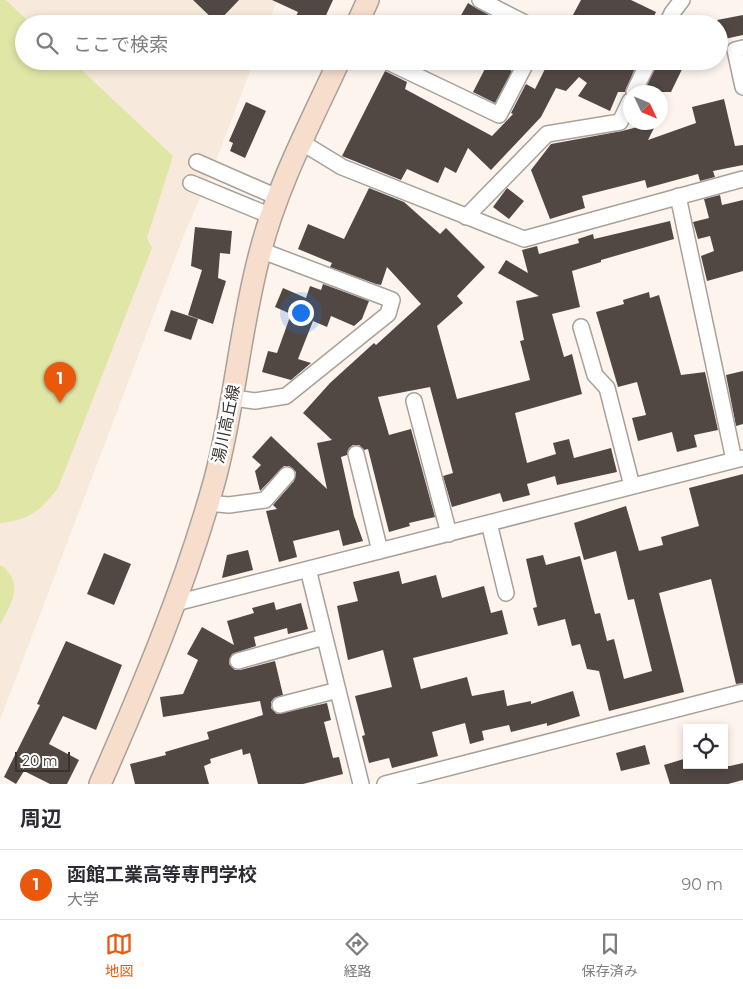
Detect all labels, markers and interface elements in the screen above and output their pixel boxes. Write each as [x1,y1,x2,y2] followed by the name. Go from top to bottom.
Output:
[15,15,728,70] search box
[33,29,61,57] icon: search
[73,33,168,56] text: ここで検索
[623,85,668,130] north arrow
[288,300,314,326] your location
[44,362,76,403] pin: 1
[208,383,244,465] street label: 湯川高丘線
[683,724,728,769] map controls
[683,724,728,769] button: locate
[15,749,70,772] scale bar
[22,752,58,770] text: 20 m
[20,806,62,831] text: 周辺
[67,863,257,886] text: 函館工業高等専門学校
[33,875,39,894] text: 1
[681,875,723,894] text: 90 m
[67,890,99,909] text: 大学
[105,930,133,980] tab: 地図
[343,930,371,980] tab: 経路
[582,930,638,980] tab: 保存済み

